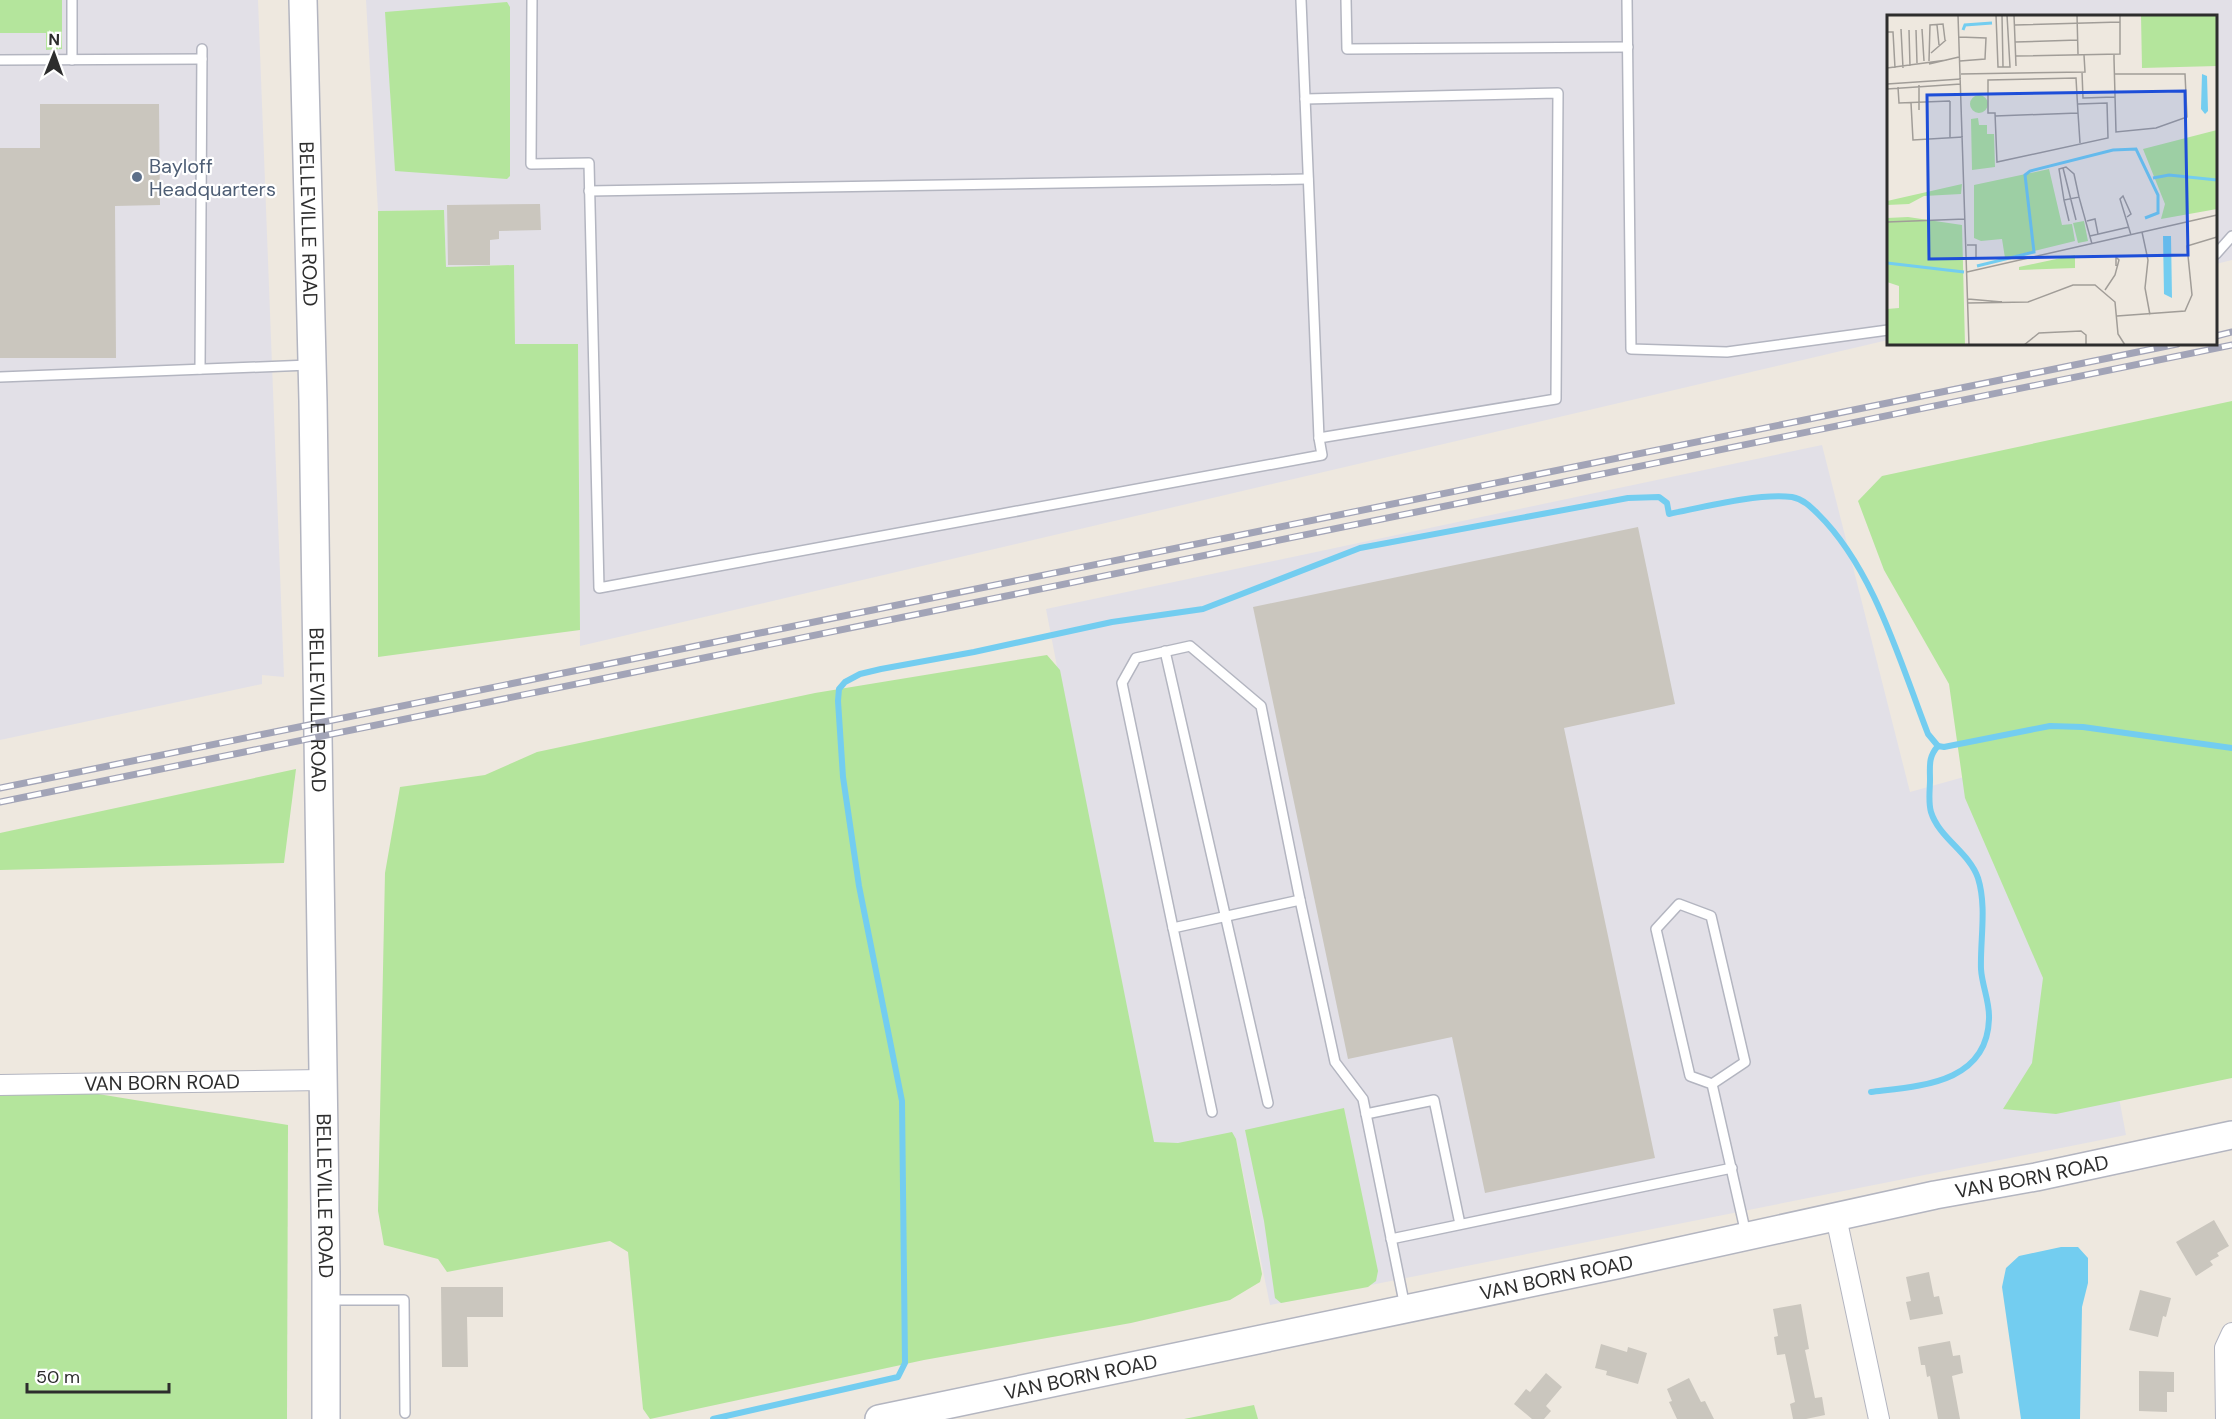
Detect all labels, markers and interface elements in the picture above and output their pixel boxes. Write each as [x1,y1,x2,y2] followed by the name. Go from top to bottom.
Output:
[1887,15,2217,345] inset map
[24,24,84,84] north arrow
[48,29,60,50] text: N
[294,141,324,307] street label: BELLEVILLE ROAD
[149,153,276,202] place label: Bayloff Headquarters
[130,170,144,184] marker: Bayloff Headquarters
[303,627,332,793] street label: BELLEVILLE ROAD
[84,1068,240,1097] street label: VAN BORN ROAD
[311,1113,339,1278] street label: BELLEVILLE ROAD
[1953,1149,2111,1204] street label: VAN BORN ROAD
[1477,1249,1635,1306] street label: VAN BORN ROAD
[1002,1348,1160,1406] street label: VAN BORN ROAD
[27,1356,170,1394] scale bar
[36,1365,80,1389] text: 50 m

